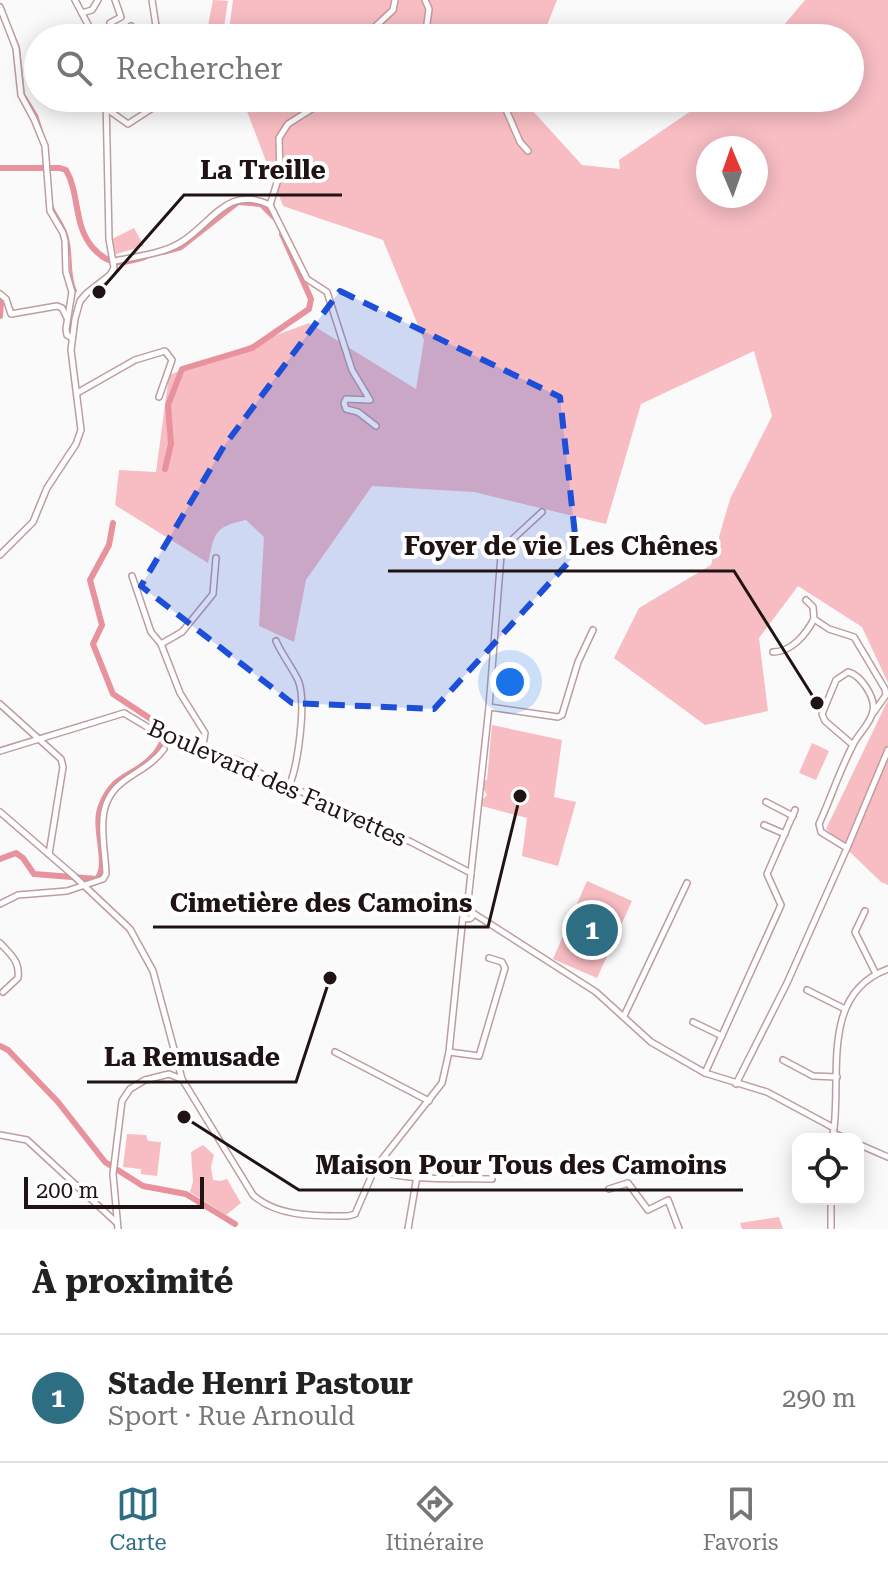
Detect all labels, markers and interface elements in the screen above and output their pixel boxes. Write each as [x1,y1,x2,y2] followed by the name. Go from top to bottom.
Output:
[24,24,864,112] search box
[52,46,96,90] icon: search
[116,51,283,86] text: Rechercher
[696,136,768,208] north arrow
[184,145,342,195] callout: La Treille
[200,155,326,185] text: La Treille
[388,521,734,571] callout: Foyer de vie Les Chênes
[404,531,718,561] text: Foyer de vie Les Chênes
[490,662,530,702] your location
[143,713,411,853] street label: Boulevard des Fauvettes
[153,877,488,927] callout: Cimetière des Camoins
[170,888,472,918] text: Cimetière des Camoins
[566,900,618,960] pin: 1
[87,1032,296,1082] callout: La Remusade
[104,1042,280,1072] text: La Remusade
[792,1133,864,1205] map controls
[792,1133,864,1205] button: locate
[299,1140,743,1190] callout: Maison Pour Tous des Camoins
[315,1150,727,1180] text: Maison Pour Tous des Camoins
[24,1173,204,1209] scale bar
[36,1178,99,1203] text: 200 m
[32,1261,233,1301] text: À proximité
[108,1366,413,1401] text: Stade Henri Pastour
[51,1383,65,1413] text: 1
[782,1383,856,1413] text: 290 m
[108,1401,355,1431] text: Sport · Rue Arnould
[109,1482,167,1555] tab: Carte
[385,1482,484,1555] tab: Itinéraire
[703,1482,779,1555] tab: Favoris

